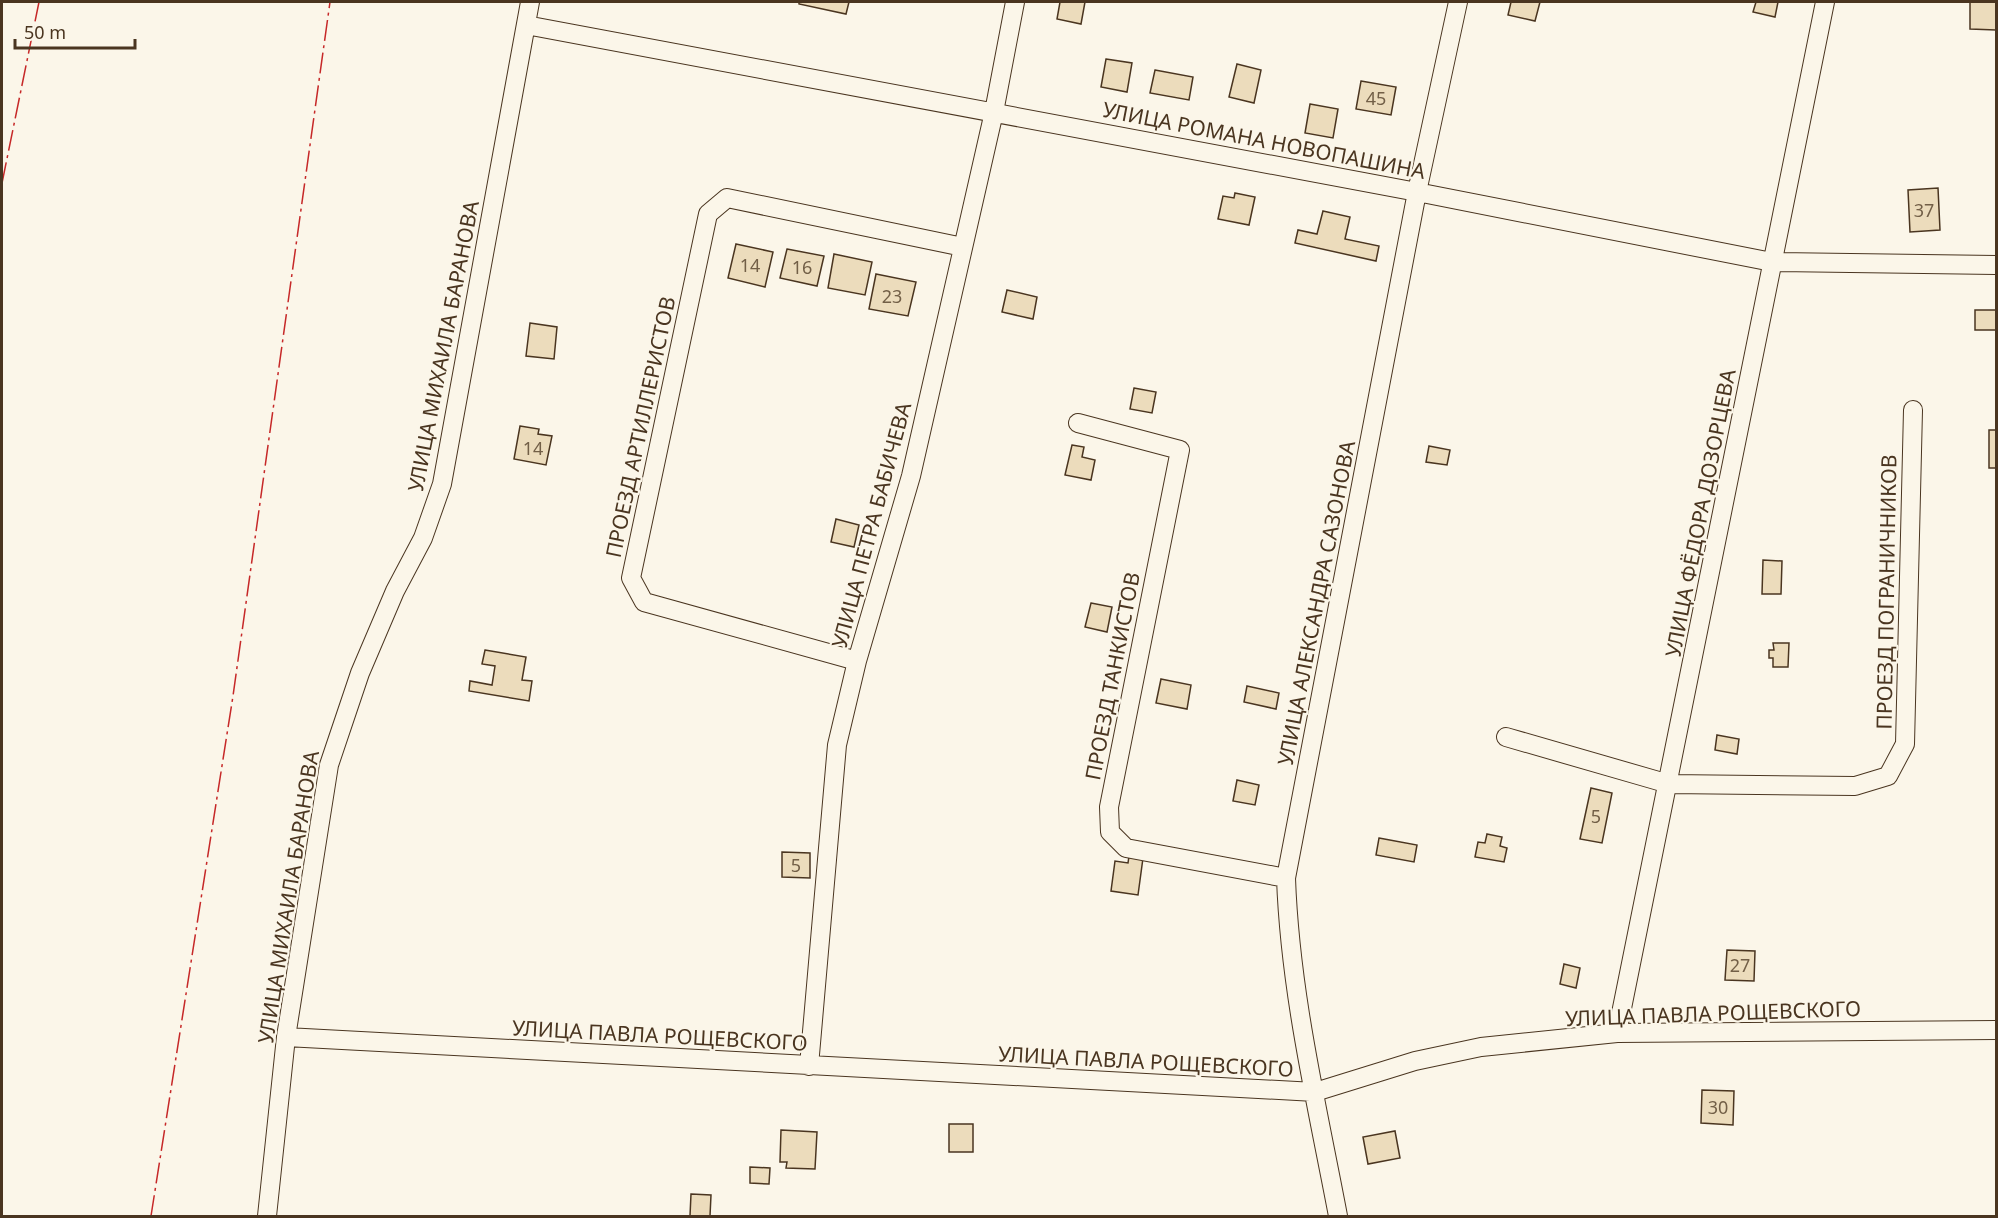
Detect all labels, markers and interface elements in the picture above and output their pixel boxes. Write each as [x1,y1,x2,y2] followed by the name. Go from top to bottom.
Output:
[15,12,135,50] scale bar
[24,20,66,44] text: 50 m
[1366,86,1386,110] house number: 45
[1100,95,1428,185] street label: УЛИЦА РОМАНА НОВОПАШИНА
[401,197,485,494] street label: УЛИЦА МИХАИЛА БАРАНОВА
[1914,198,1934,222] house number: 37
[740,253,760,277] house number: 14
[792,255,812,279] house number: 16
[882,284,902,308] house number: 23
[599,294,681,560] street label: ПРОЕЗД АРТИЛЛЕРИСТОВ
[1658,366,1742,659] street label: УЛИЦА ФЁДОРА ДОЗОРЦЕВА
[825,399,917,651] street label: УЛИЦА ПЕТРА БАБИЧЕВА
[523,436,543,460] house number: 14
[1271,438,1361,768] street label: УЛИЦА АЛЕКСАНДРА САЗОНОВА
[1870,454,1902,730] street label: ПРОЕЗД ПОГРАНИЧНИКОВ
[1078,570,1146,782] street label: ПРОЕЗД ТАНКИСТОВ
[251,748,325,1045] street label: УЛИЦА МИХАИЛА БАРАНОВА
[1591,804,1601,828] house number: 5
[791,853,801,877] house number: 5
[1730,953,1750,977] house number: 27
[1565,994,1861,1032] street label: УЛИЦА ПАВЛА РОЩЕВСКОГО
[512,1013,808,1057] street label: УЛИЦА ПАВЛА РОЩЕВСКОГО
[998,1039,1294,1083] street label: УЛИЦА ПАВЛА РОЩЕВСКОГО
[1708,1095,1728,1119] house number: 30

